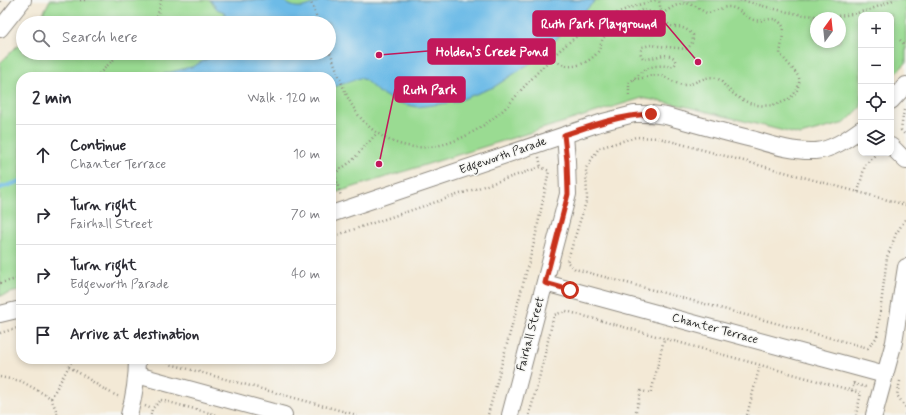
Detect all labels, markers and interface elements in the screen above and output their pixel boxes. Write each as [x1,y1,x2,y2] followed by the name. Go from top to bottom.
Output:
[533,11,665,36] callout: Ruth Park Playground
[810,12,846,48] north arrow
[858,12,894,156] map controls
[858,12,894,48] button: +
[16,16,336,60] search box
[541,16,658,34] text: Ruth Park Playground
[30,27,52,49] icon: search
[62,28,138,48] text: Search here
[428,39,555,64] callout: Holden's Creek Pond
[436,44,548,61] text: Holden's Creek Pond
[858,48,894,84] button: −
[395,77,465,102] callout: Ruth Park
[403,82,457,99] text: Ruth Park
[858,84,894,120] button: locate
[32,87,72,109] text: 2 min
[248,90,320,107] text: Walk · 120 m
[642,105,660,123] route end
[858,120,894,156] button: layers
[457,133,549,179] street label: Edgeworth Parade
[70,136,126,156] text: Continue
[32,144,54,166] icon: ahead
[293,146,320,163] text: 10 m
[70,156,166,173] text: Chanter Terrace
[70,196,137,216] text: Turn right
[32,204,54,226] icon: right
[291,206,320,223] text: 70 m
[70,216,153,233] text: Fairhall Street
[70,256,137,276] text: Turn right
[32,264,54,286] icon: right
[291,266,320,283] text: 40 m
[70,276,169,293] text: Edgeworth Parade
[561,281,579,299] route start
[513,295,549,373] street label: Fairhall Street
[670,310,760,348] street label: Chanter Terrace
[32,324,54,346] icon: arrive
[70,325,199,345] text: Arrive at destination

